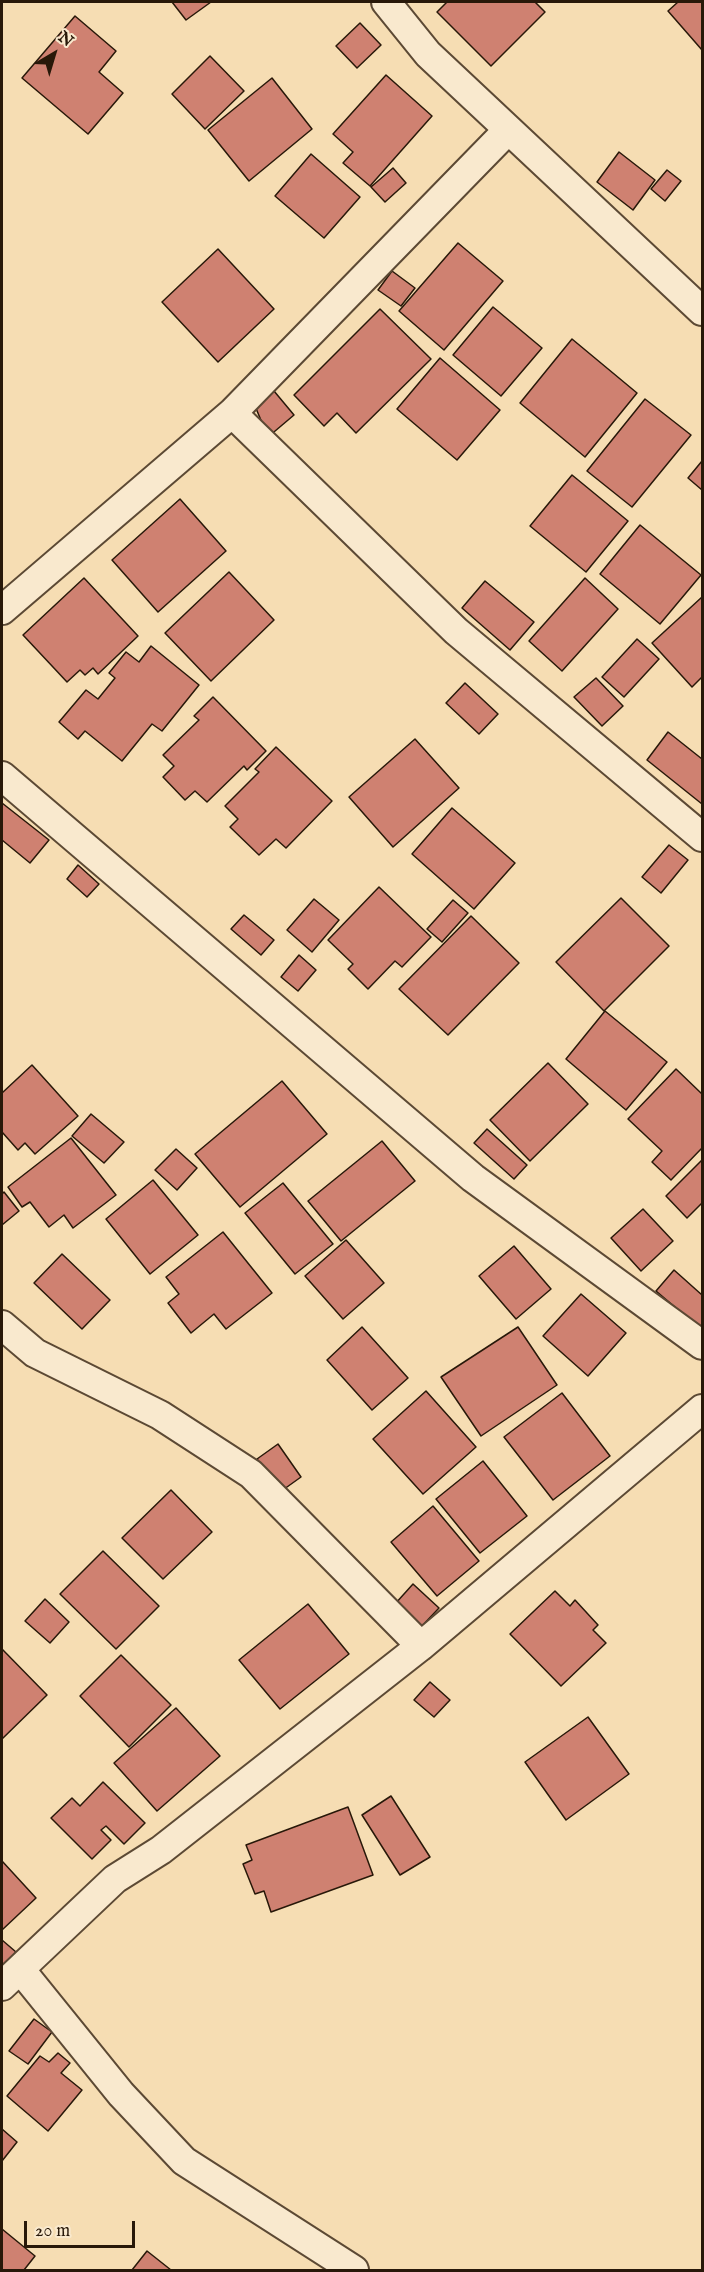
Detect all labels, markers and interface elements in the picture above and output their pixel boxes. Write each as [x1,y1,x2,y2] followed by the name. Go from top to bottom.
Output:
[24,24,84,84] north arrow
[53,28,77,52] text: N
[27,2209,138,2247] scale bar
[35,2220,70,2243] text: 20 m

